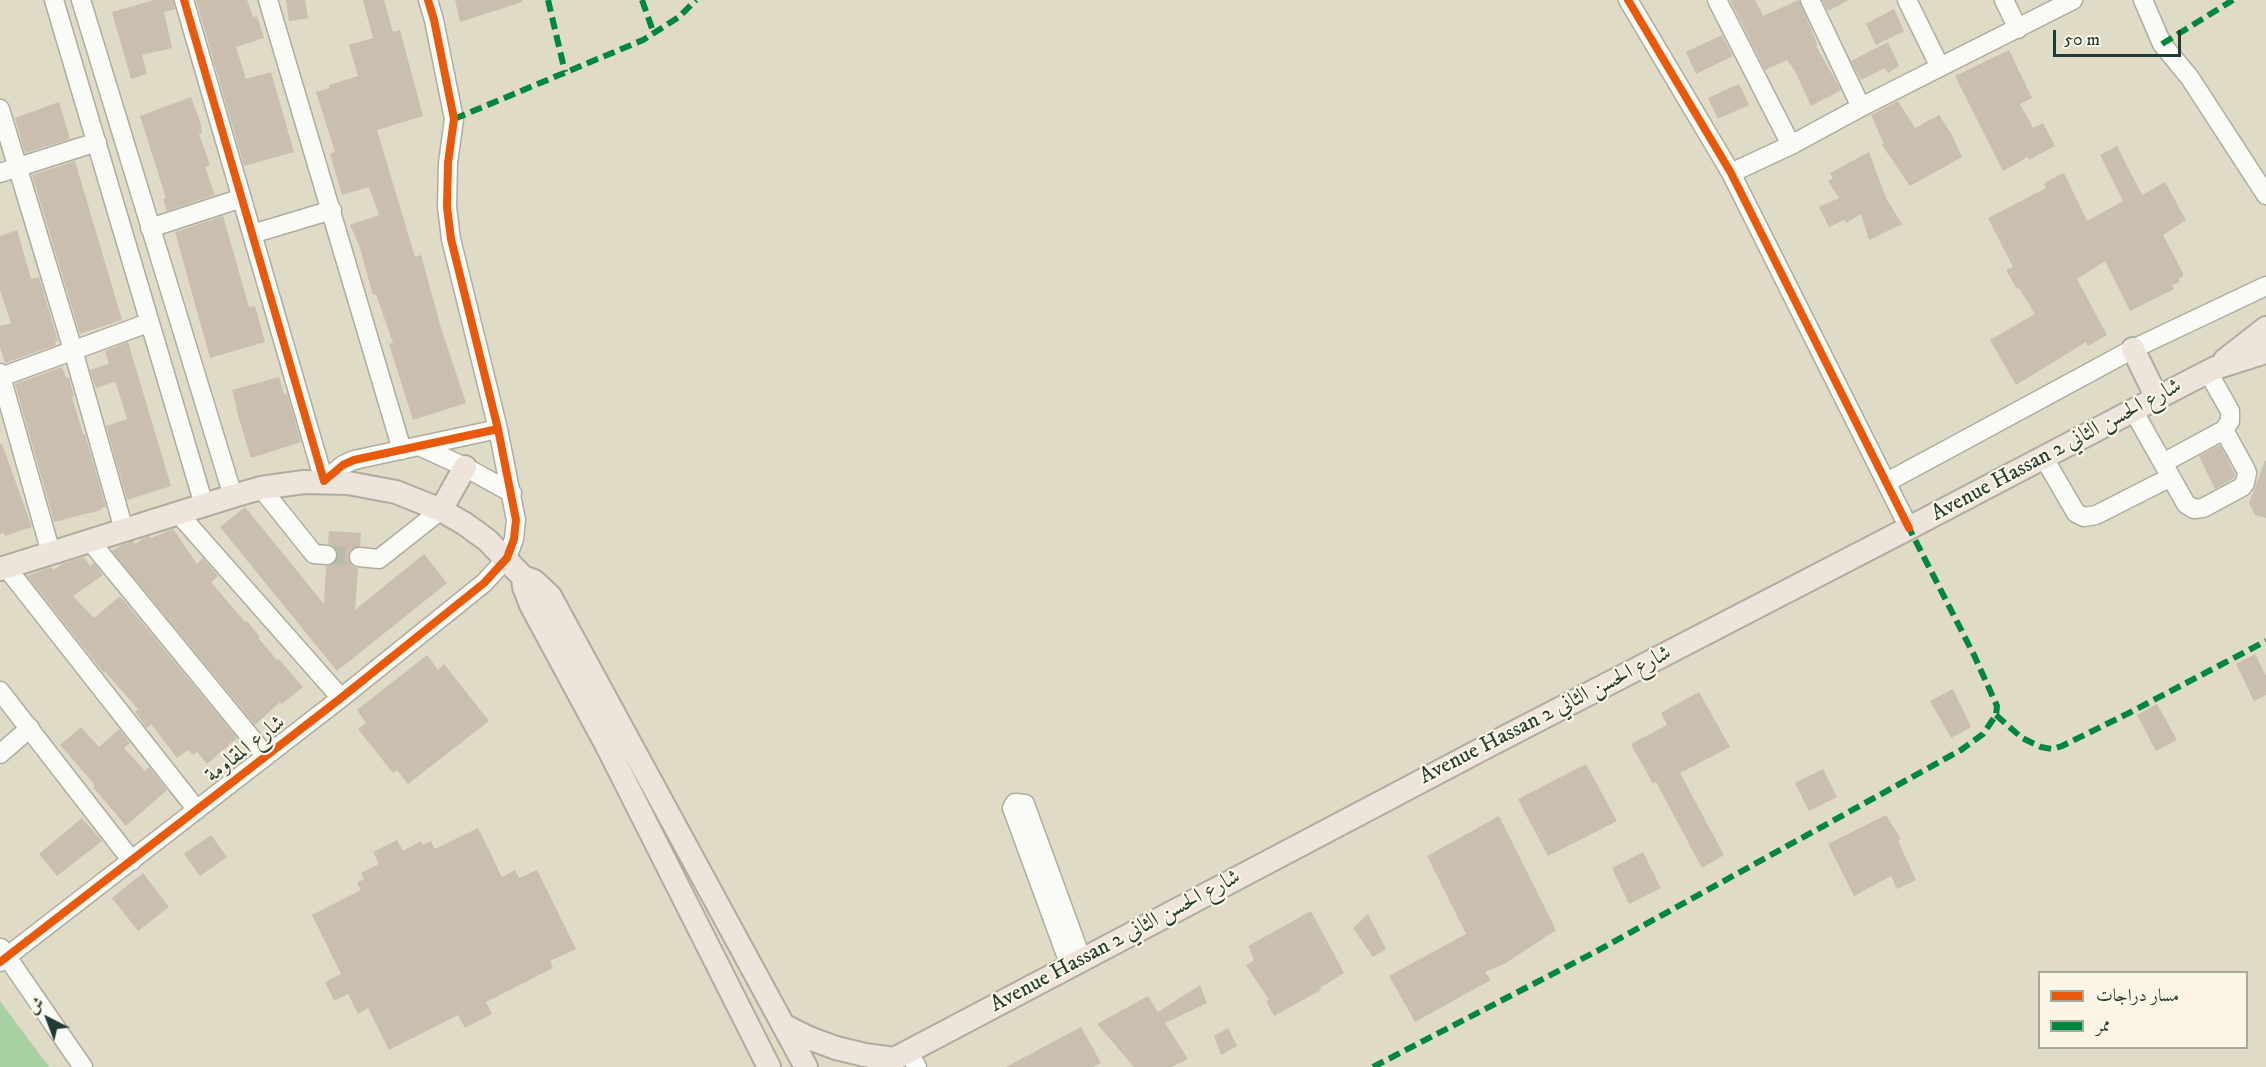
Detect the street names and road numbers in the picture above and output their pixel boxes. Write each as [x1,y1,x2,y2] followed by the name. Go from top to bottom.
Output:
[1928,374,2186,528] street label: Avenue Hassan 2 شارع الحسن الثاني
[1416,641,1676,791] street label: Avenue Hassan 2 شارع الحسن الثاني
[201,710,291,790] street label: شارع المقاومة
[987,865,1245,1019] street label: Avenue Hassan 2 شارع الحسن الثاني

